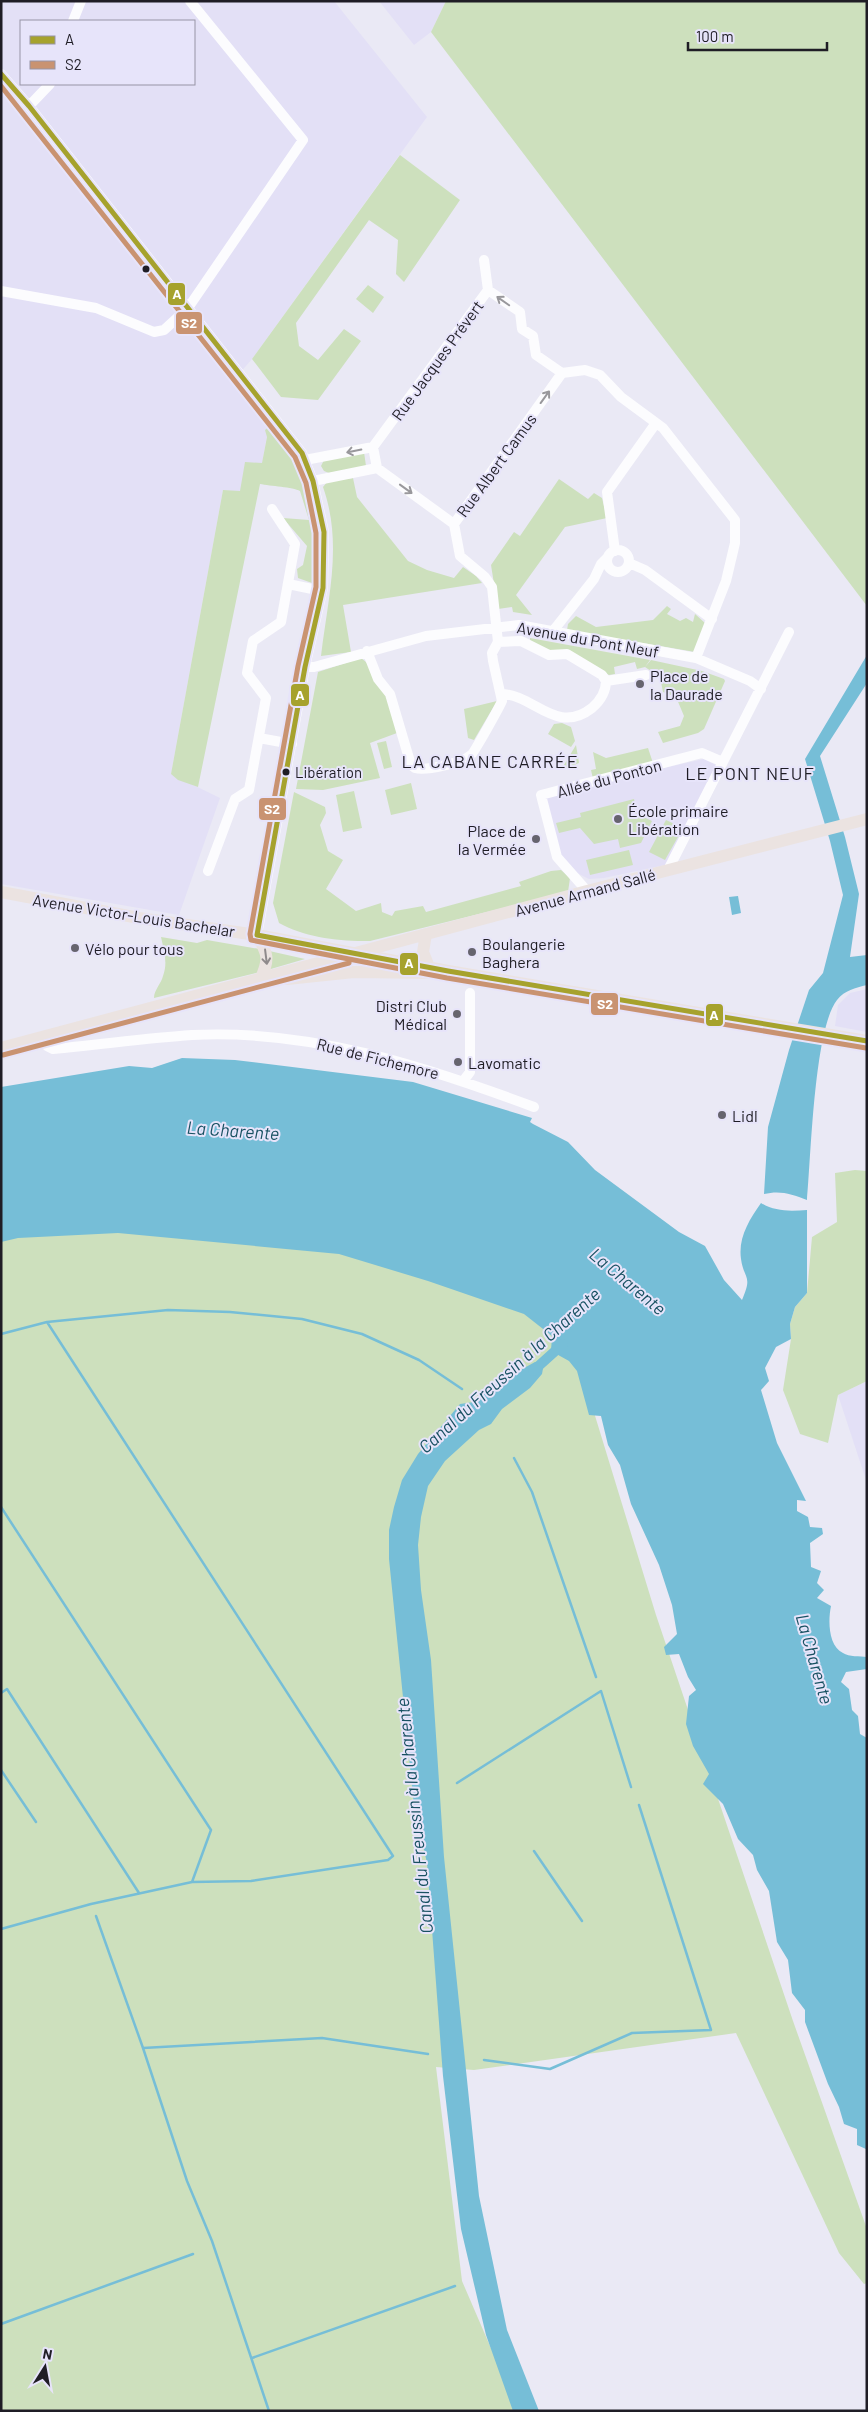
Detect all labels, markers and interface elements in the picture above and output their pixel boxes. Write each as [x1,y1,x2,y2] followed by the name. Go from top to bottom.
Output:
[20,20,195,85] legend
[688,20,827,52] scale bar
[696,27,734,45] text: 100 m
[65,30,74,48] text: A
[65,55,82,73] text: S2
[141,264,151,274] unlabelled marker
[167,282,186,306] line badge: A
[172,285,182,302] text: A
[387,296,487,424] street label: Rue Jacques Prévert
[496,296,510,306] one-way arrow
[175,311,203,335] line badge: S2
[181,314,197,331] text: S2
[540,391,550,405] one-way arrow
[452,410,540,520] street label: Rue Albert Camus
[346,447,362,456] one-way arrow
[399,484,413,494] one-way arrow
[516,617,661,661] street label: Avenue du Pont Neuf
[650,666,723,703] place label: Place de la Daurade
[634,678,646,690] marker: Place de la Daurade
[290,683,310,707] line badge: A
[295,686,305,703] text: A
[401,750,579,772] district label: LA CABANE CARRÉE
[555,755,663,801] street label: Allée du Ponton
[685,762,815,784] district label: LE PONT NEUF
[295,763,362,781] place label: Libération
[281,767,291,777] marker: Libération
[258,797,287,821] line badge: S2
[264,800,280,817] text: S2
[628,801,729,838] place label: École primaire Libération
[612,813,624,825] marker: École primaire Libération
[458,821,526,858] place label: Place de la Vermée
[530,833,542,845] marker: Place de la Vermée
[513,864,657,920] street label: Avenue Armand Sallé
[31,890,237,940] street label: Avenue Victor-Louis Bachelar
[482,934,565,971] place label: Boulangerie Baghera
[85,939,183,958] place label: Vélo pour tous
[69,942,81,954] marker: Vélo pour tous
[466,946,478,958] marker: Boulangerie Baghera
[262,949,271,965] one-way arrow
[399,952,419,976] line badge: A
[404,954,414,971] text: A
[590,992,619,1016] line badge: S2
[597,995,613,1012] text: S2
[376,996,447,1033] place label: Distri Club Médical
[705,1003,724,1027] line badge: A
[709,1006,719,1023] text: A
[451,1008,463,1020] marker: Distri Club Médical
[315,1034,441,1082] street label: Rue de Fichemore
[468,1053,541,1072] place label: Lavomatic
[452,1056,464,1068] marker: Lavomatic
[732,1106,758,1125] place label: Lidl
[716,1109,728,1121] marker: Lidl
[186,1116,280,1144] water label: La Charente
[585,1243,671,1319] water label: La Charente
[414,1283,604,1457] water label: Canal du Freussin à la Charente
[792,1611,838,1707] water label: La Charente
[391,1697,437,1935] water label: Canal du Freussin à la Charente
[20,2342,70,2392] north arrow
[41,2345,54,2363] text: N

